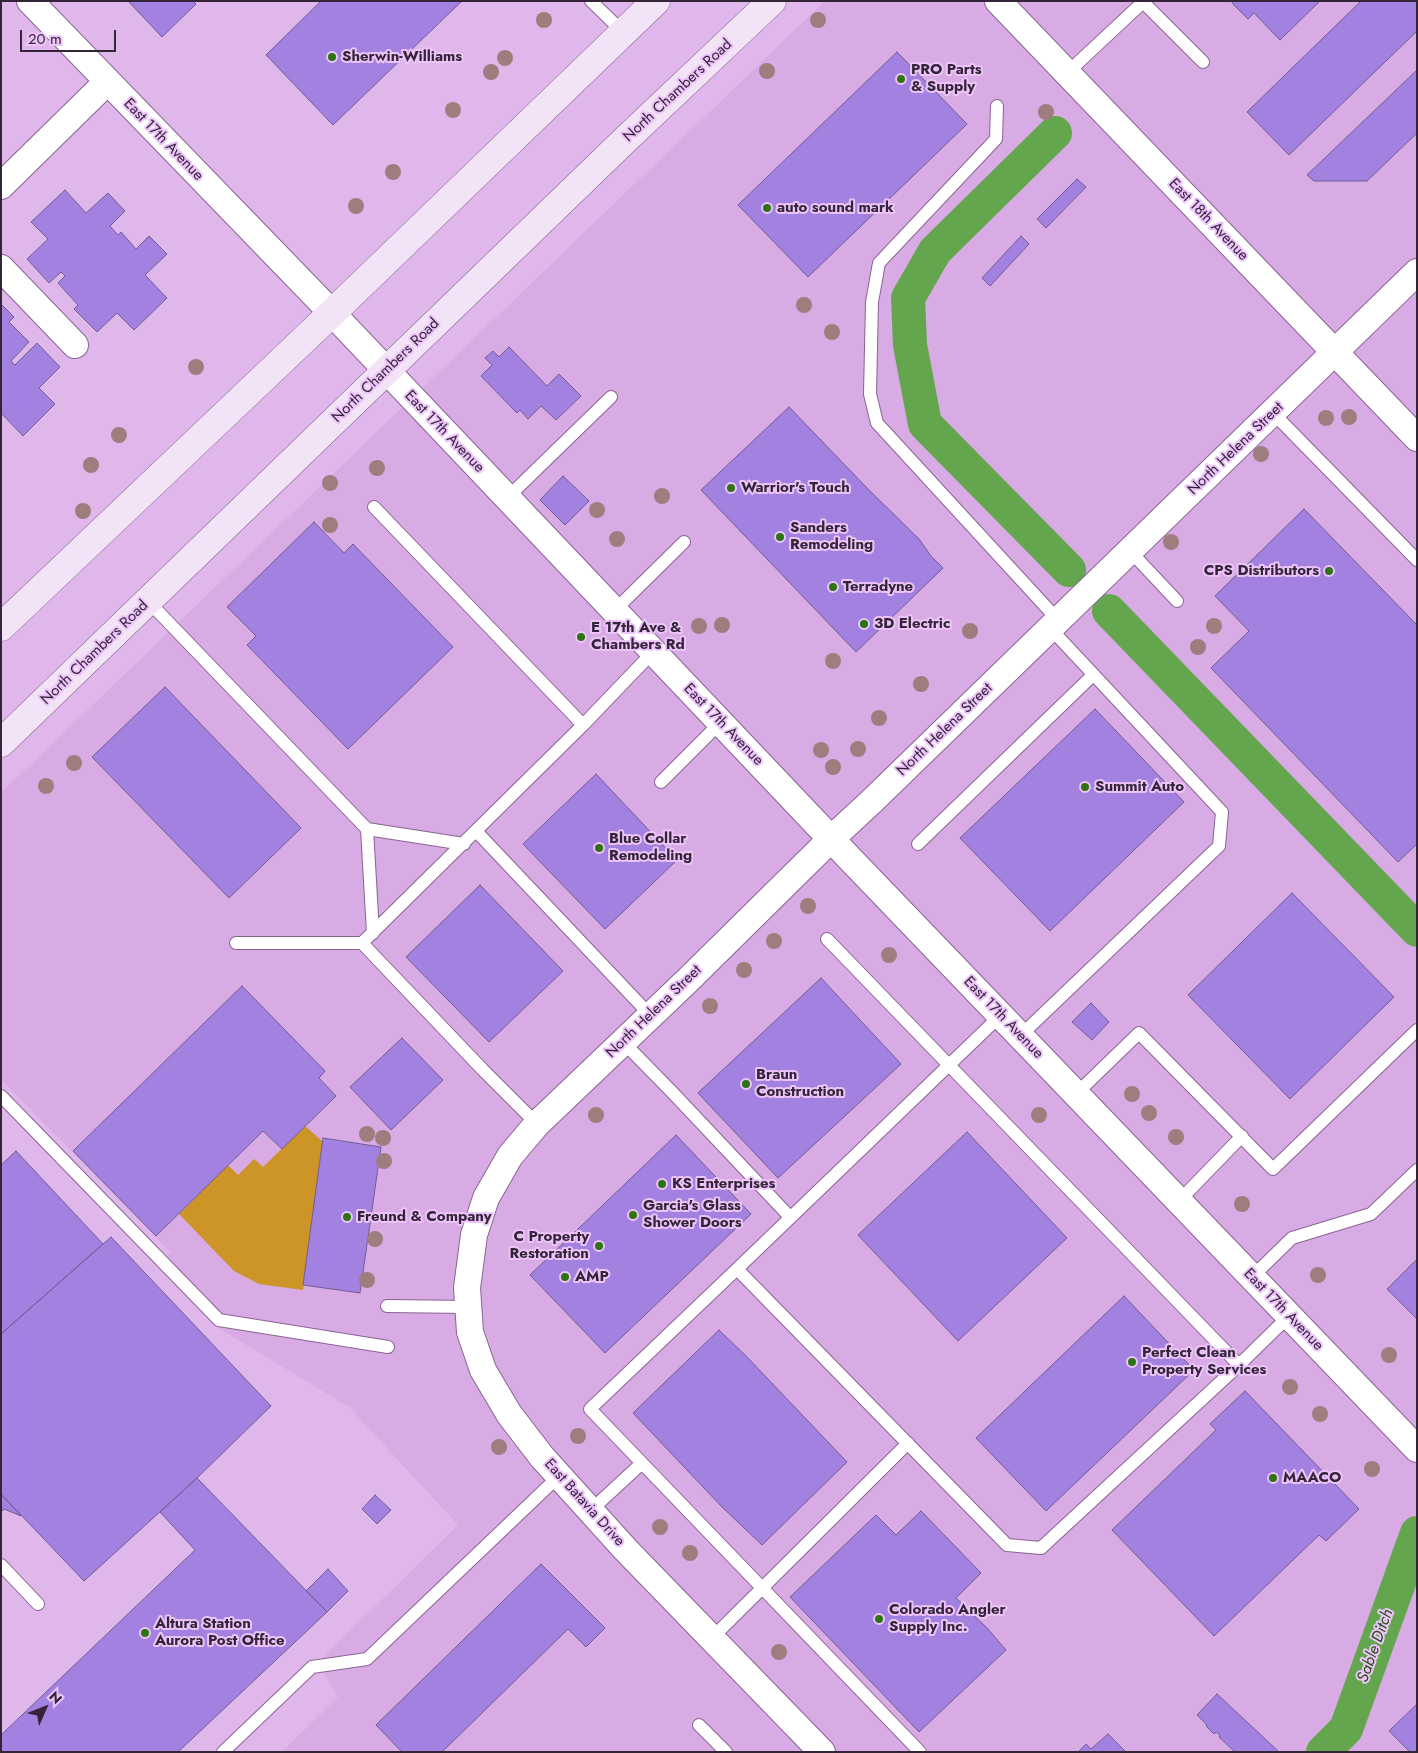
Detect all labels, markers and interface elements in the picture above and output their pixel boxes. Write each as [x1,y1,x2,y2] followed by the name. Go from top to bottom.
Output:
[22,20,119,52] scale bar
[28,28,62,50] text: 20 m
[620,36,736,146] street label: North Chambers Road
[342,48,462,66] place label: Sherwin-Williams
[326,51,338,63] marker: Sherwin-Williams
[911,61,982,96] place label: PRO Parts & Supply
[895,73,907,85] marker: PRO Parts & Supply
[119,95,207,185] street label: East 17th Avenue
[1164,175,1252,265] street label: East 18th Avenue
[777,199,894,217] place label: auto sound mark
[761,202,773,214] marker: auto sound mark
[329,315,443,427] street label: North Chambers Road
[400,387,488,477] street label: East 17th Avenue
[1184,399,1288,499] street label: North Helena Street
[741,479,850,497] place label: Warrior's Touch
[725,482,737,494] marker: Warrior's Touch
[790,519,873,554] place label: Sanders Remodeling
[774,531,786,543] marker: Sanders Remodeling
[1204,562,1319,580] place label: CPS Distributors
[1323,565,1335,577] marker: CPS Distributors
[843,578,913,596] place label: Terradyne
[827,581,839,593] marker: Terradyne
[38,597,152,709] street label: North Chambers Road
[874,615,950,633] place label: 3D Electric
[858,618,870,630] marker: 3D Electric
[591,619,685,654] place label: E 17th Ave & Chambers Rd
[575,631,587,643] marker: E 17th Ave & Chambers Rd
[679,680,767,770] street label: East 17th Avenue
[893,680,997,780] street label: North Helena Street
[1095,778,1184,796] place label: Summit Auto
[1079,781,1091,793] marker: Summit Auto
[609,830,692,865] place label: Blue Collar Remodeling
[593,842,605,854] marker: Blue Collar Remodeling
[602,962,706,1062] street label: North Helena Street
[959,973,1047,1063] street label: East 17th Avenue
[756,1066,844,1101] place label: Braun Construction
[740,1078,752,1090] marker: Braun Construction
[672,1175,775,1193] place label: KS Enterprises
[656,1178,668,1190] marker: KS Enterprises
[643,1197,742,1232] place label: Garcia's Glass Shower Doors
[357,1208,492,1226] place label: Freund & Company
[627,1209,639,1221] marker: Garcia's Glass Shower Doors
[341,1211,353,1223] marker: Freund & Company
[510,1228,589,1263] place label: C Property Restoration
[593,1240,605,1252] marker: C Property Restoration
[1239,1265,1327,1355] street label: East 17th Avenue
[575,1268,609,1286] place label: AMP
[559,1271,571,1283] marker: AMP
[1142,1344,1266,1379] place label: Perfect Clean Property Services
[1126,1356,1138,1368] marker: Perfect Clean Property Services
[540,1456,628,1550] street label: East Batavia Drive
[1283,1469,1341,1487] place label: MAACO
[1267,1472,1279,1484] marker: MAACO
[889,1601,1006,1636] place label: Colorado Angler Supply Inc.
[1354,1607,1398,1685] water label: Sable Ditch
[873,1613,885,1625] marker: Colorado Angler Supply Inc.
[155,1615,285,1650] place label: Altura Station Aurora Post Office
[139,1627,151,1639] marker: Altura Station Aurora Post Office
[20,1683,70,1733] north arrow
[45,1687,67,1709] text: N

